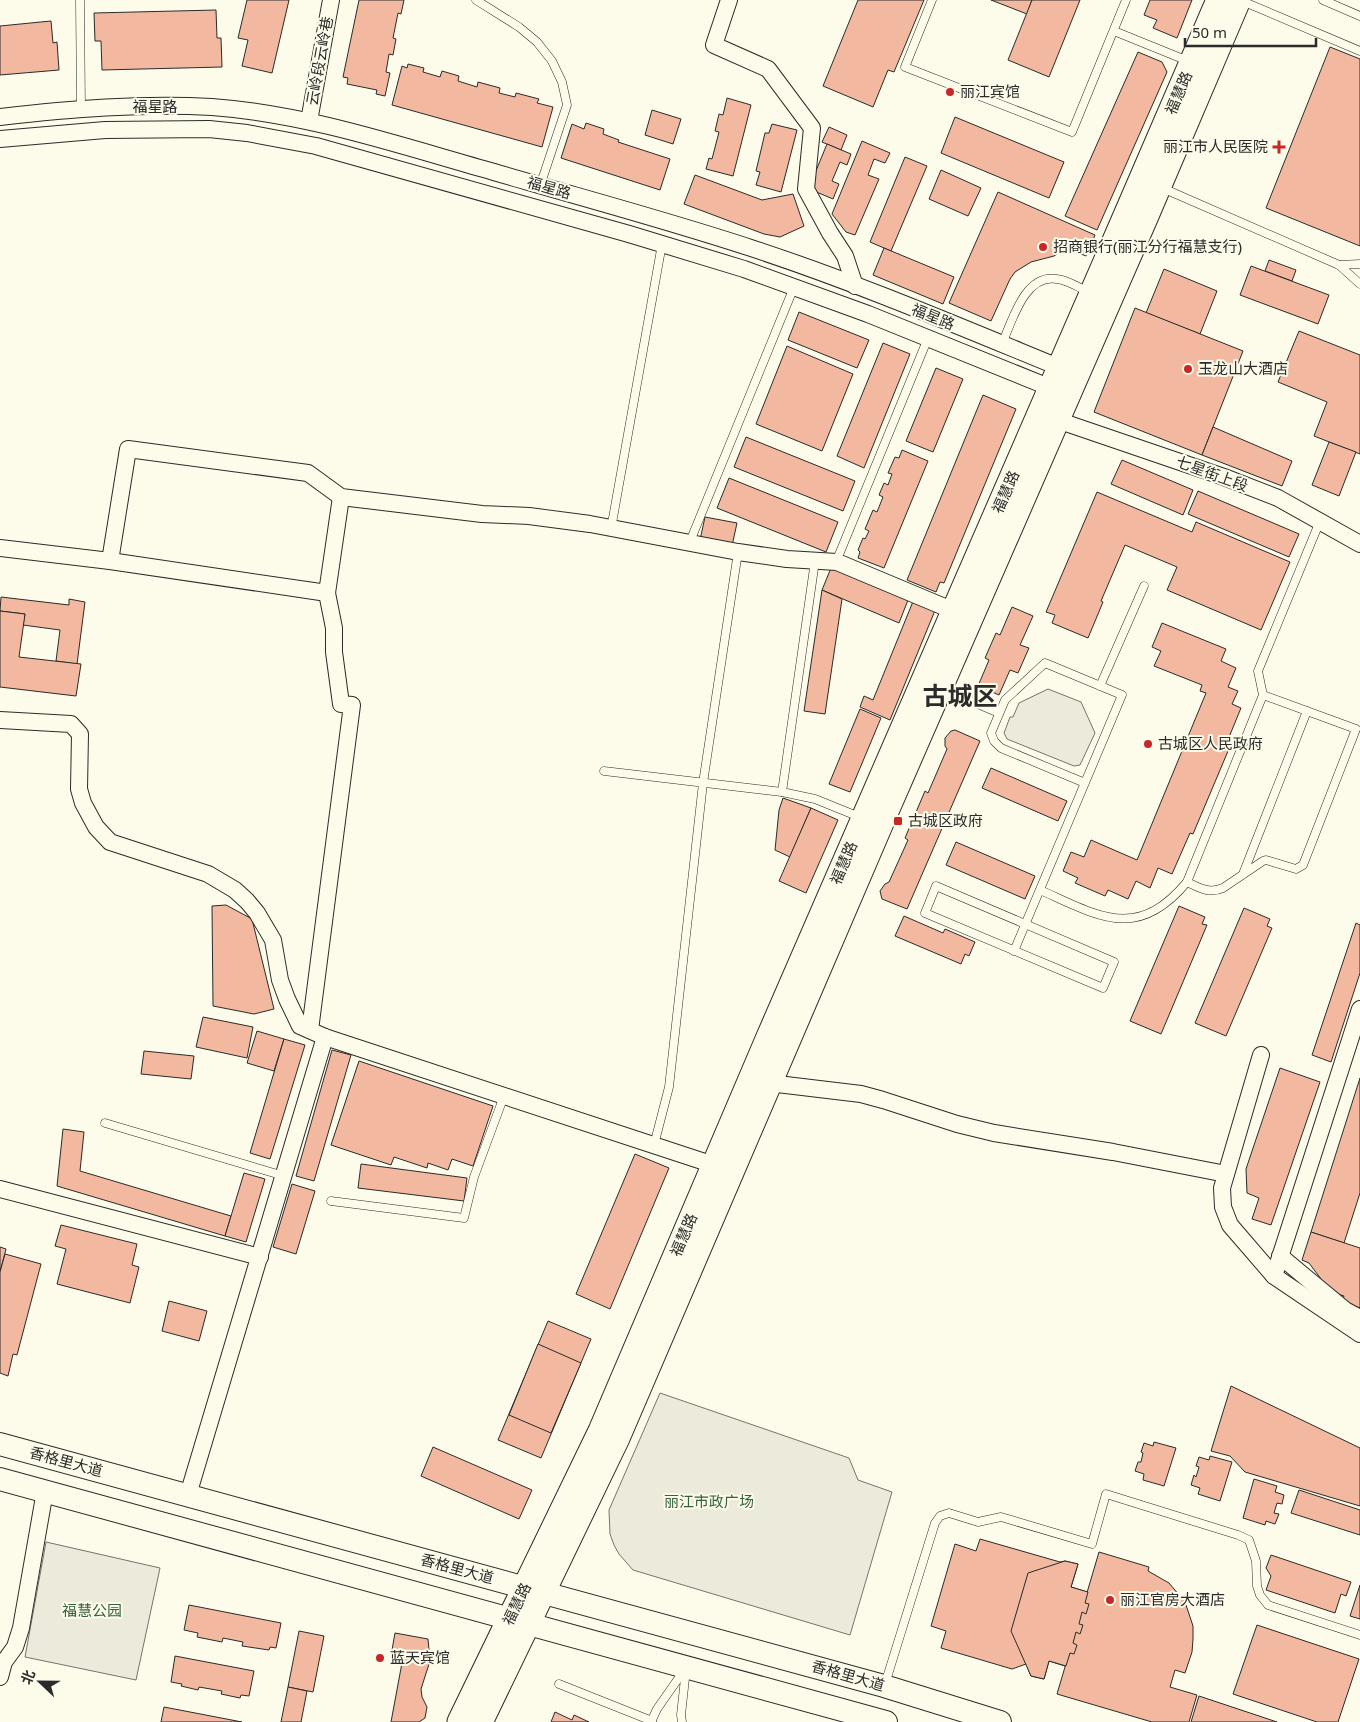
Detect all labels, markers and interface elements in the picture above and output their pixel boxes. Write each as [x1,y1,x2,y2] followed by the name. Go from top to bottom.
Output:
[301,15,337,107] street label: 云岭段云岭巷
[1185,15,1316,47] scale bar
[1192,22,1227,42] text: 50 m
[1160,68,1196,117] street label: 福慧路
[960,81,1020,101] place label: 丽江宾馆
[944,86,956,98] marker: 丽江宾馆
[132,96,178,116] street label: 福星路
[1163,136,1268,156] place label: 丽江市人民医院
[1272,140,1286,154] marker: 丽江市人民医院
[525,171,574,203] street label: 福星路
[1053,236,1242,256] place label: 招商银行(丽江分行福慧支行)
[1037,241,1049,253] marker: 招商银行(丽江分行福慧支行)
[909,298,958,334] street label: 福星路
[1198,358,1288,378] place label: 玉龙山大酒店
[1182,363,1194,375] marker: 玉龙山大酒店
[1174,451,1251,495] street label: 七星街上段
[987,467,1023,516] street label: 福慧路
[922,678,998,712] district label: 古城区
[1158,733,1263,753] place label: 古城区人民政府
[1142,738,1154,750] marker: 古城区人民政府
[908,810,983,830] place label: 古城区政府
[892,815,904,827] marker: 古城区政府
[825,838,861,887] street label: 福慧路
[665,1210,701,1259] street label: 福慧路
[27,1442,105,1480] street label: 香格里大道
[664,1491,754,1511] park label: 丽江市政广场
[418,1549,496,1587] street label: 香格里大道
[497,1579,535,1628] street label: 福慧路
[1120,1589,1225,1609] place label: 丽江官房大酒店
[1104,1594,1116,1606] marker: 丽江官房大酒店
[62,1600,122,1620] park label: 福慧公园
[390,1647,450,1667] place label: 蓝天宾馆
[374,1652,386,1664] marker: 蓝天宾馆
[809,1655,887,1695] street label: 香格里大道
[15,1657,65,1707] north arrow
[16,1667,39,1687] text: 北

